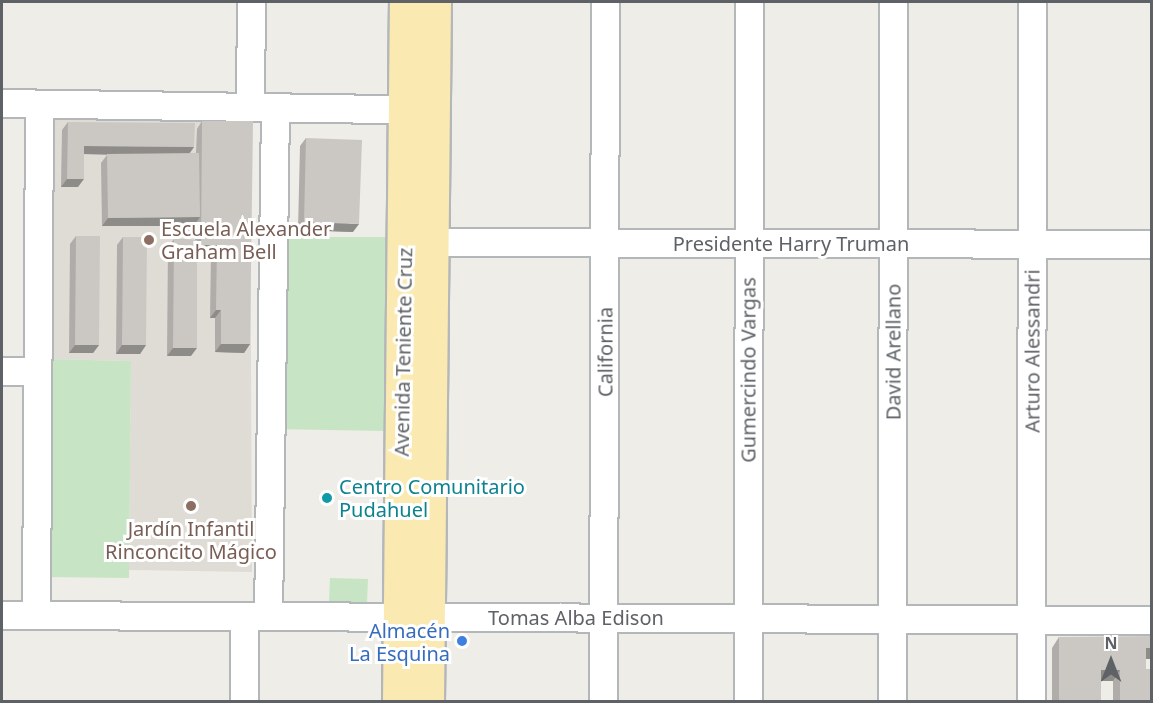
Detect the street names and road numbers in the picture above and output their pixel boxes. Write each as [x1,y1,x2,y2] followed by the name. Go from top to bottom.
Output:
[673,231,909,255] street label: Presidente Harry Truman
[389,247,417,457] street label: Avenida Teniente Cruz
[1020,269,1044,433] street label: Arturo Alessandri
[736,277,760,463] street label: Gumercindo Vargas
[881,284,905,420] street label: David Arellano
[593,307,617,397] street label: California
[488,605,664,629] street label: Tomas Alba Edison

